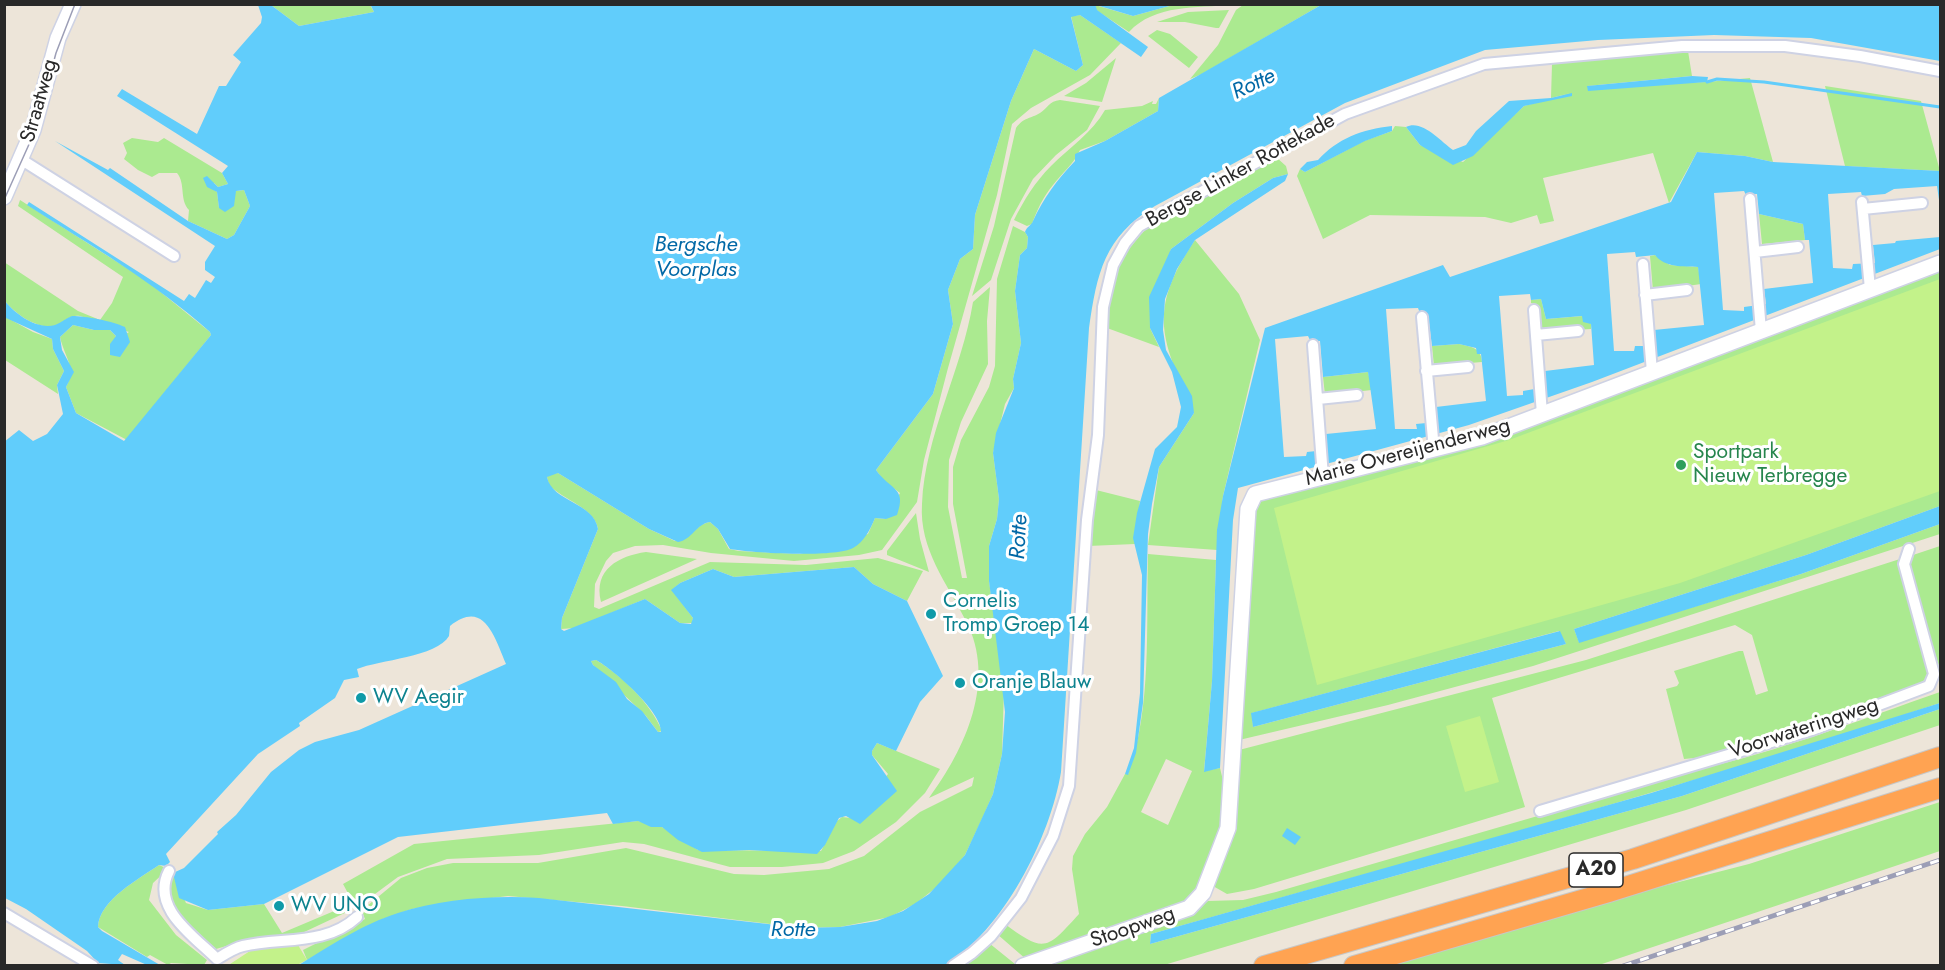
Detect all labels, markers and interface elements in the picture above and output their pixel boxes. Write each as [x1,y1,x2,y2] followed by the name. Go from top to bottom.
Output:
[16,56,64,146] street label: Straatweg
[1228,64,1280,106] water label: Rotte
[1142,108,1340,234] street label: Bergse Linker Rottekade
[654,233,738,284] water label: Bergsche Voorplas
[1303,414,1513,492] street label: Marie Overeijenderweg
[1693,440,1847,490] place label: Sportpark Nieuw Terbregge
[1674,458,1688,472] marker: Sportpark Nieuw Terbregge
[1006,514,1034,560] water label: Rotte
[943,589,1089,639] place label: Cornelis Tromp Groep 14
[924,607,938,621] marker: Cornelis Tromp Groep 14
[972,670,1091,696] place label: Oranje Blauw
[953,676,967,690] marker: Oranje Blauw
[373,685,464,711] place label: WV Aegir
[354,691,368,705] marker: WV Aegir
[1726,693,1882,765] street label: Voorwateringweg
[1569,853,1623,887] road number: A20
[291,893,379,919] place label: WV UNO
[272,899,286,913] marker: WV UNO
[1087,902,1179,954] street label: Stoopweg
[771,918,815,944] water label: Rotte

